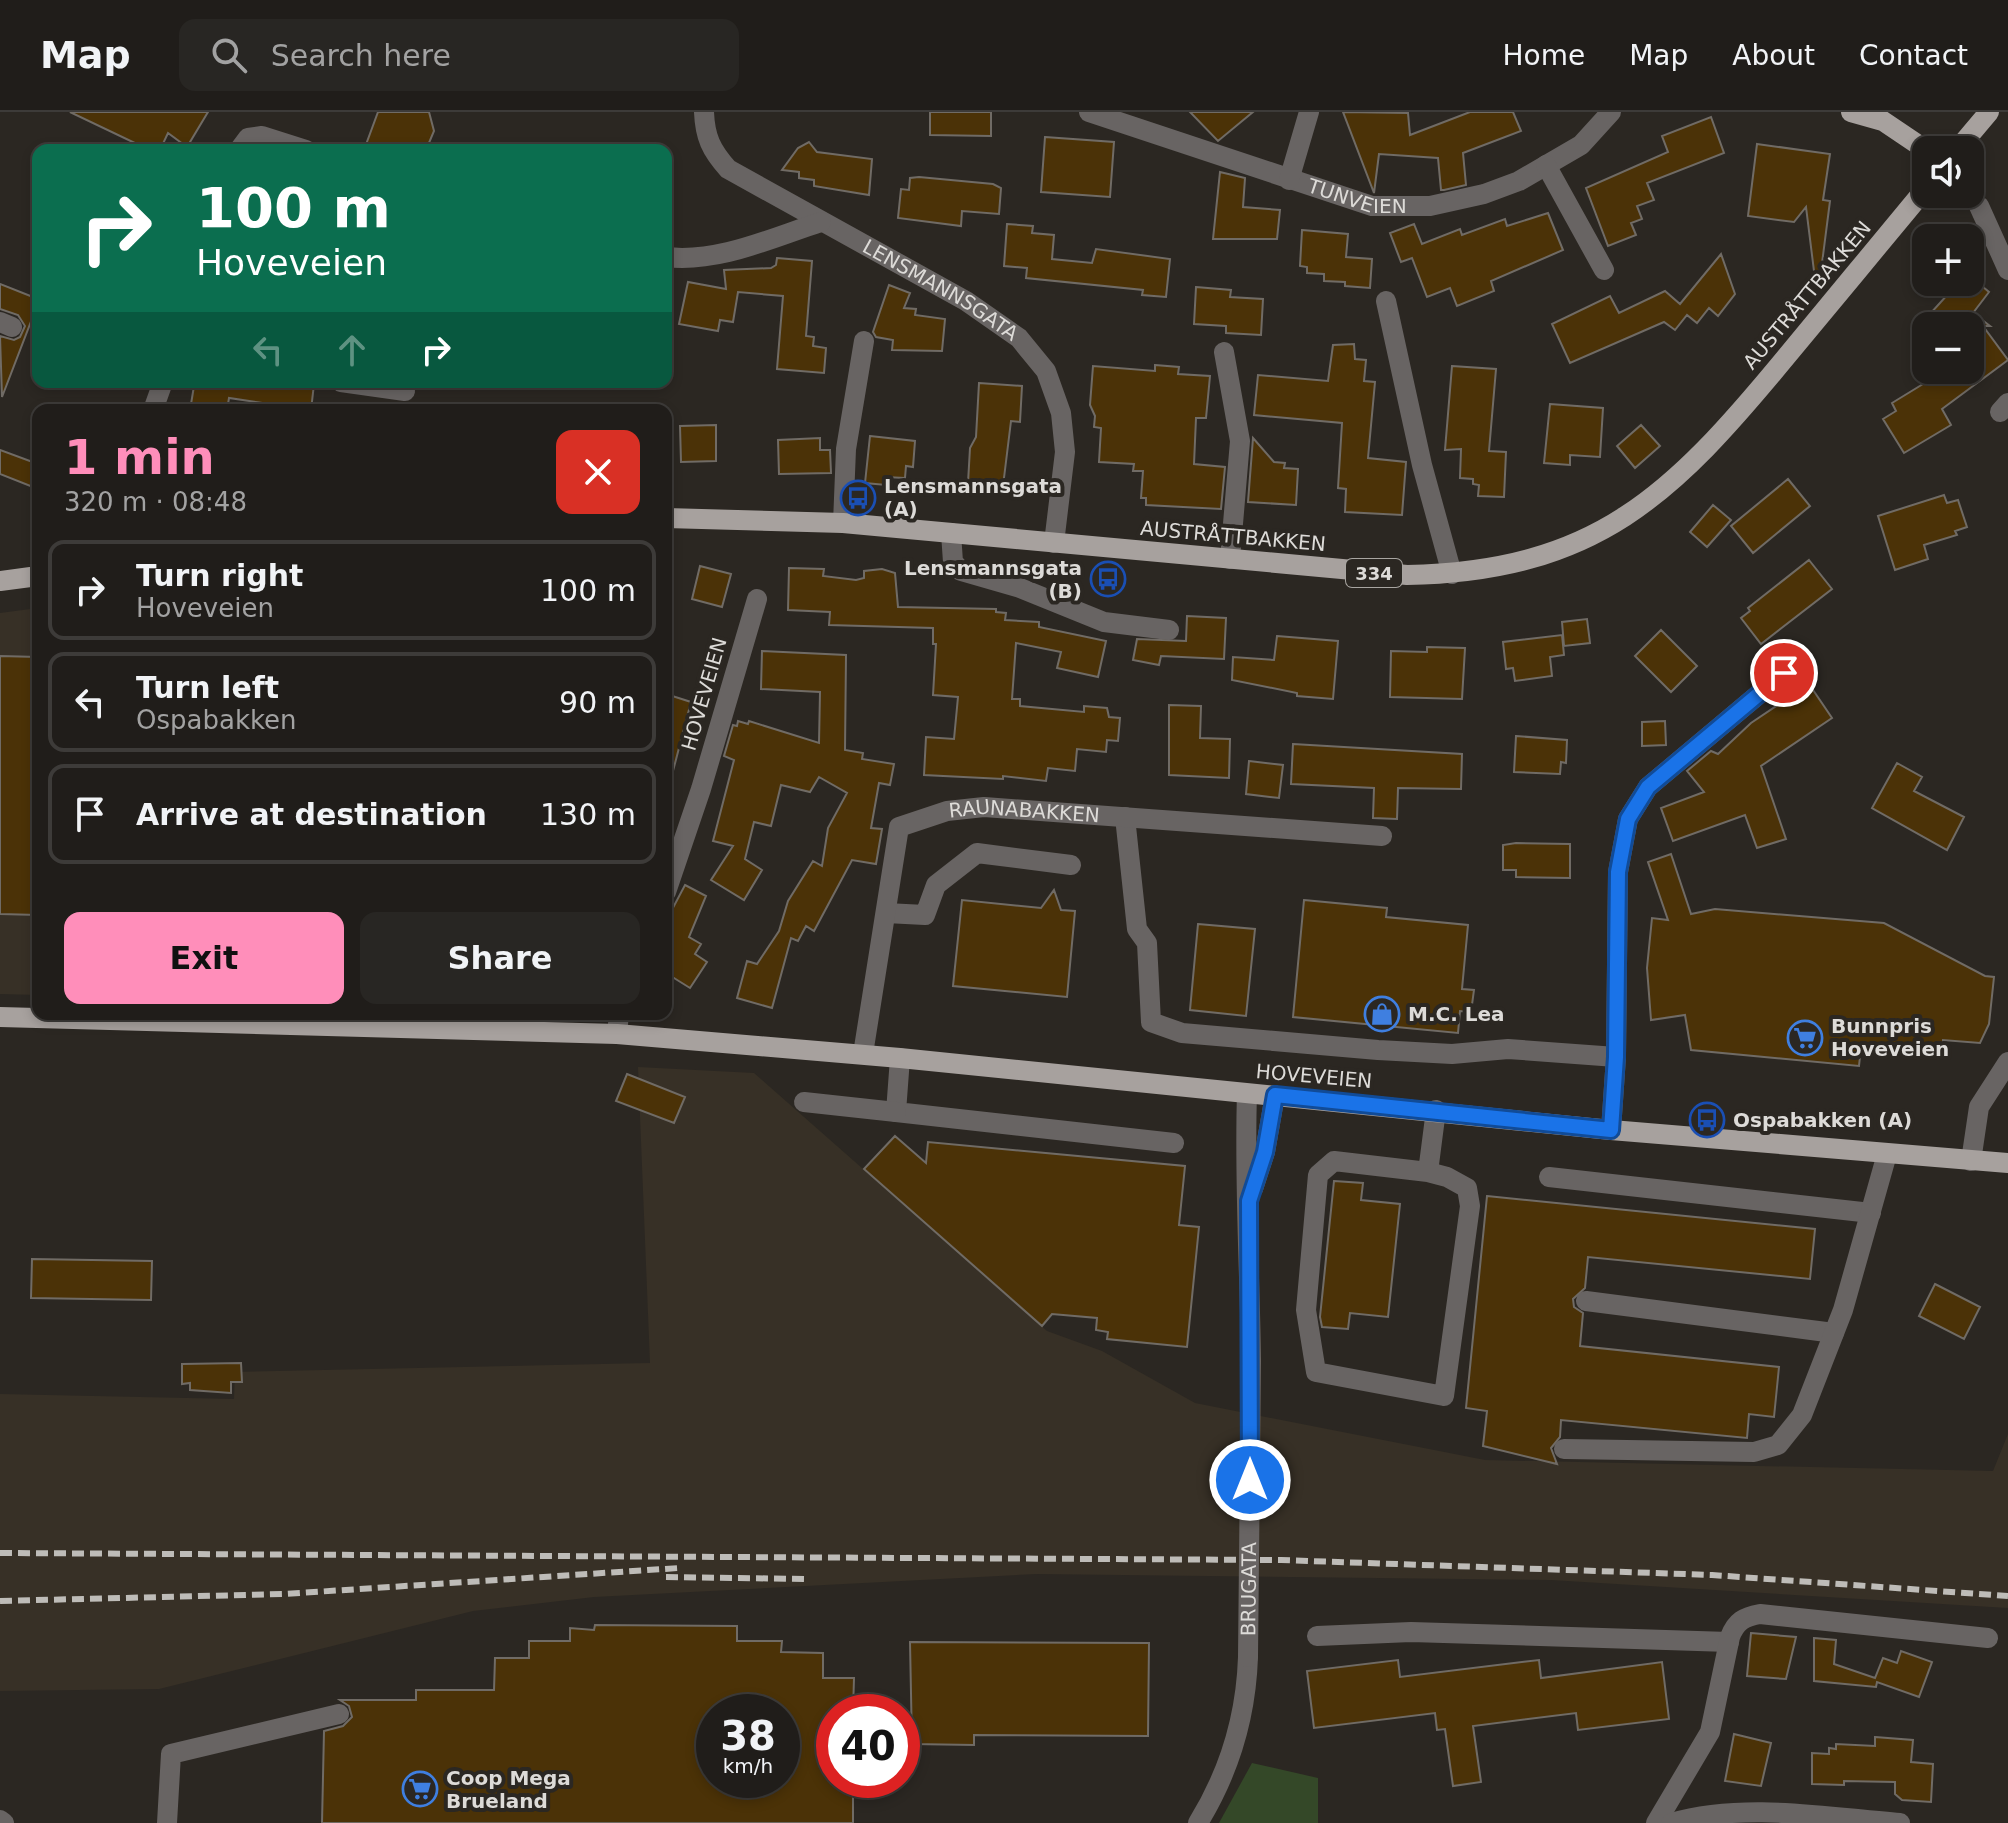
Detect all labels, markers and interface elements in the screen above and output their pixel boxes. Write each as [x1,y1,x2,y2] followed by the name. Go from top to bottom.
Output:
[179,19,739,91] search box
[40,33,131,77] text: Map
[207,33,251,77] icon: search
[271,38,451,73] text: Search here
[1502,39,1585,72] text: Home
[1629,39,1688,72] text: Map
[1732,39,1815,72] text: About
[1859,39,1968,72] text: Contact
[1912,136,1984,384] map controls
[1912,136,1984,208] button: sound
[1304,173,1407,218] street label: TUNVEIEN
[196,175,391,240] text: 100 m
[64,176,168,280] icon: right
[1738,216,1876,374] street label: AUSTRÅTTBAKKEN
[1912,224,1984,296] button: +
[859,234,1023,346] street label: LENSMANNSGATA
[196,242,387,283] text: Hoveveien
[1912,312,1984,384] button: −
[246,328,290,372] icon: left
[330,328,374,372] icon: ahead
[414,328,458,372] icon: right
[64,429,215,485] text: 1 min
[556,430,640,514] button: close
[884,474,1062,521] place label: Lensmannsgata (A)
[839,479,877,517] bus stop icon: Lensmannsgata (A)
[64,487,247,517] text: 320 m · 08:48
[1139,516,1327,556] street label: AUSTRÅTTBAKKEN
[904,556,1082,603] place label: Lensmannsgata (B)
[136,558,303,593] text: Turn right
[1346,559,1402,587] road number: 334
[1089,560,1127,598] bus stop icon: Lensmannsgata (B)
[68,568,112,612] icon: right
[540,573,636,608] text: 100 m
[136,593,274,623] text: Hoveveien
[676,635,732,753] street label: HOVEVEIEN
[1750,639,1818,707] pin
[1762,651,1806,695] icon: arrive
[136,670,279,705] text: Turn left
[68,680,112,724] icon: left
[559,685,636,720] text: 90 m
[136,705,297,735] text: Ospabakken
[68,792,112,836] icon: arrive
[948,794,1101,827] street label: RAUNABAKKEN
[136,797,487,832] text: Arrive at destination
[540,797,636,832] text: 130 m
[64,912,344,1004] button: Exit
[360,912,640,1004] button: Share
[1363,995,1401,1033] shop icon: M.C. Lea
[1408,1002,1505,1026] place label: M.C. Lea
[1831,1014,1949,1061] place label: Bunnpris Hoveveien
[1786,1019,1824,1057] supermarket icon: Bunnpris Hoveveien
[1255,1059,1373,1093] street label: HOVEVEIEN
[1688,1101,1726,1139] bus stop icon: Ospabakken (A)
[1733,1108,1912,1132] place label: Ospabakken (A)
[1208,1438,1292,1522] position arrow
[1236,1541,1261,1636] street label: BRUGATA
[816,1694,920,1798] speed limit sign: 40
[720,1713,776,1759] text: 38
[723,1754,773,1778] text: km/h
[446,1766,571,1813] place label: Coop Mega Brueland
[401,1770,439,1808] supermarket icon: Coop Mega Brueland

